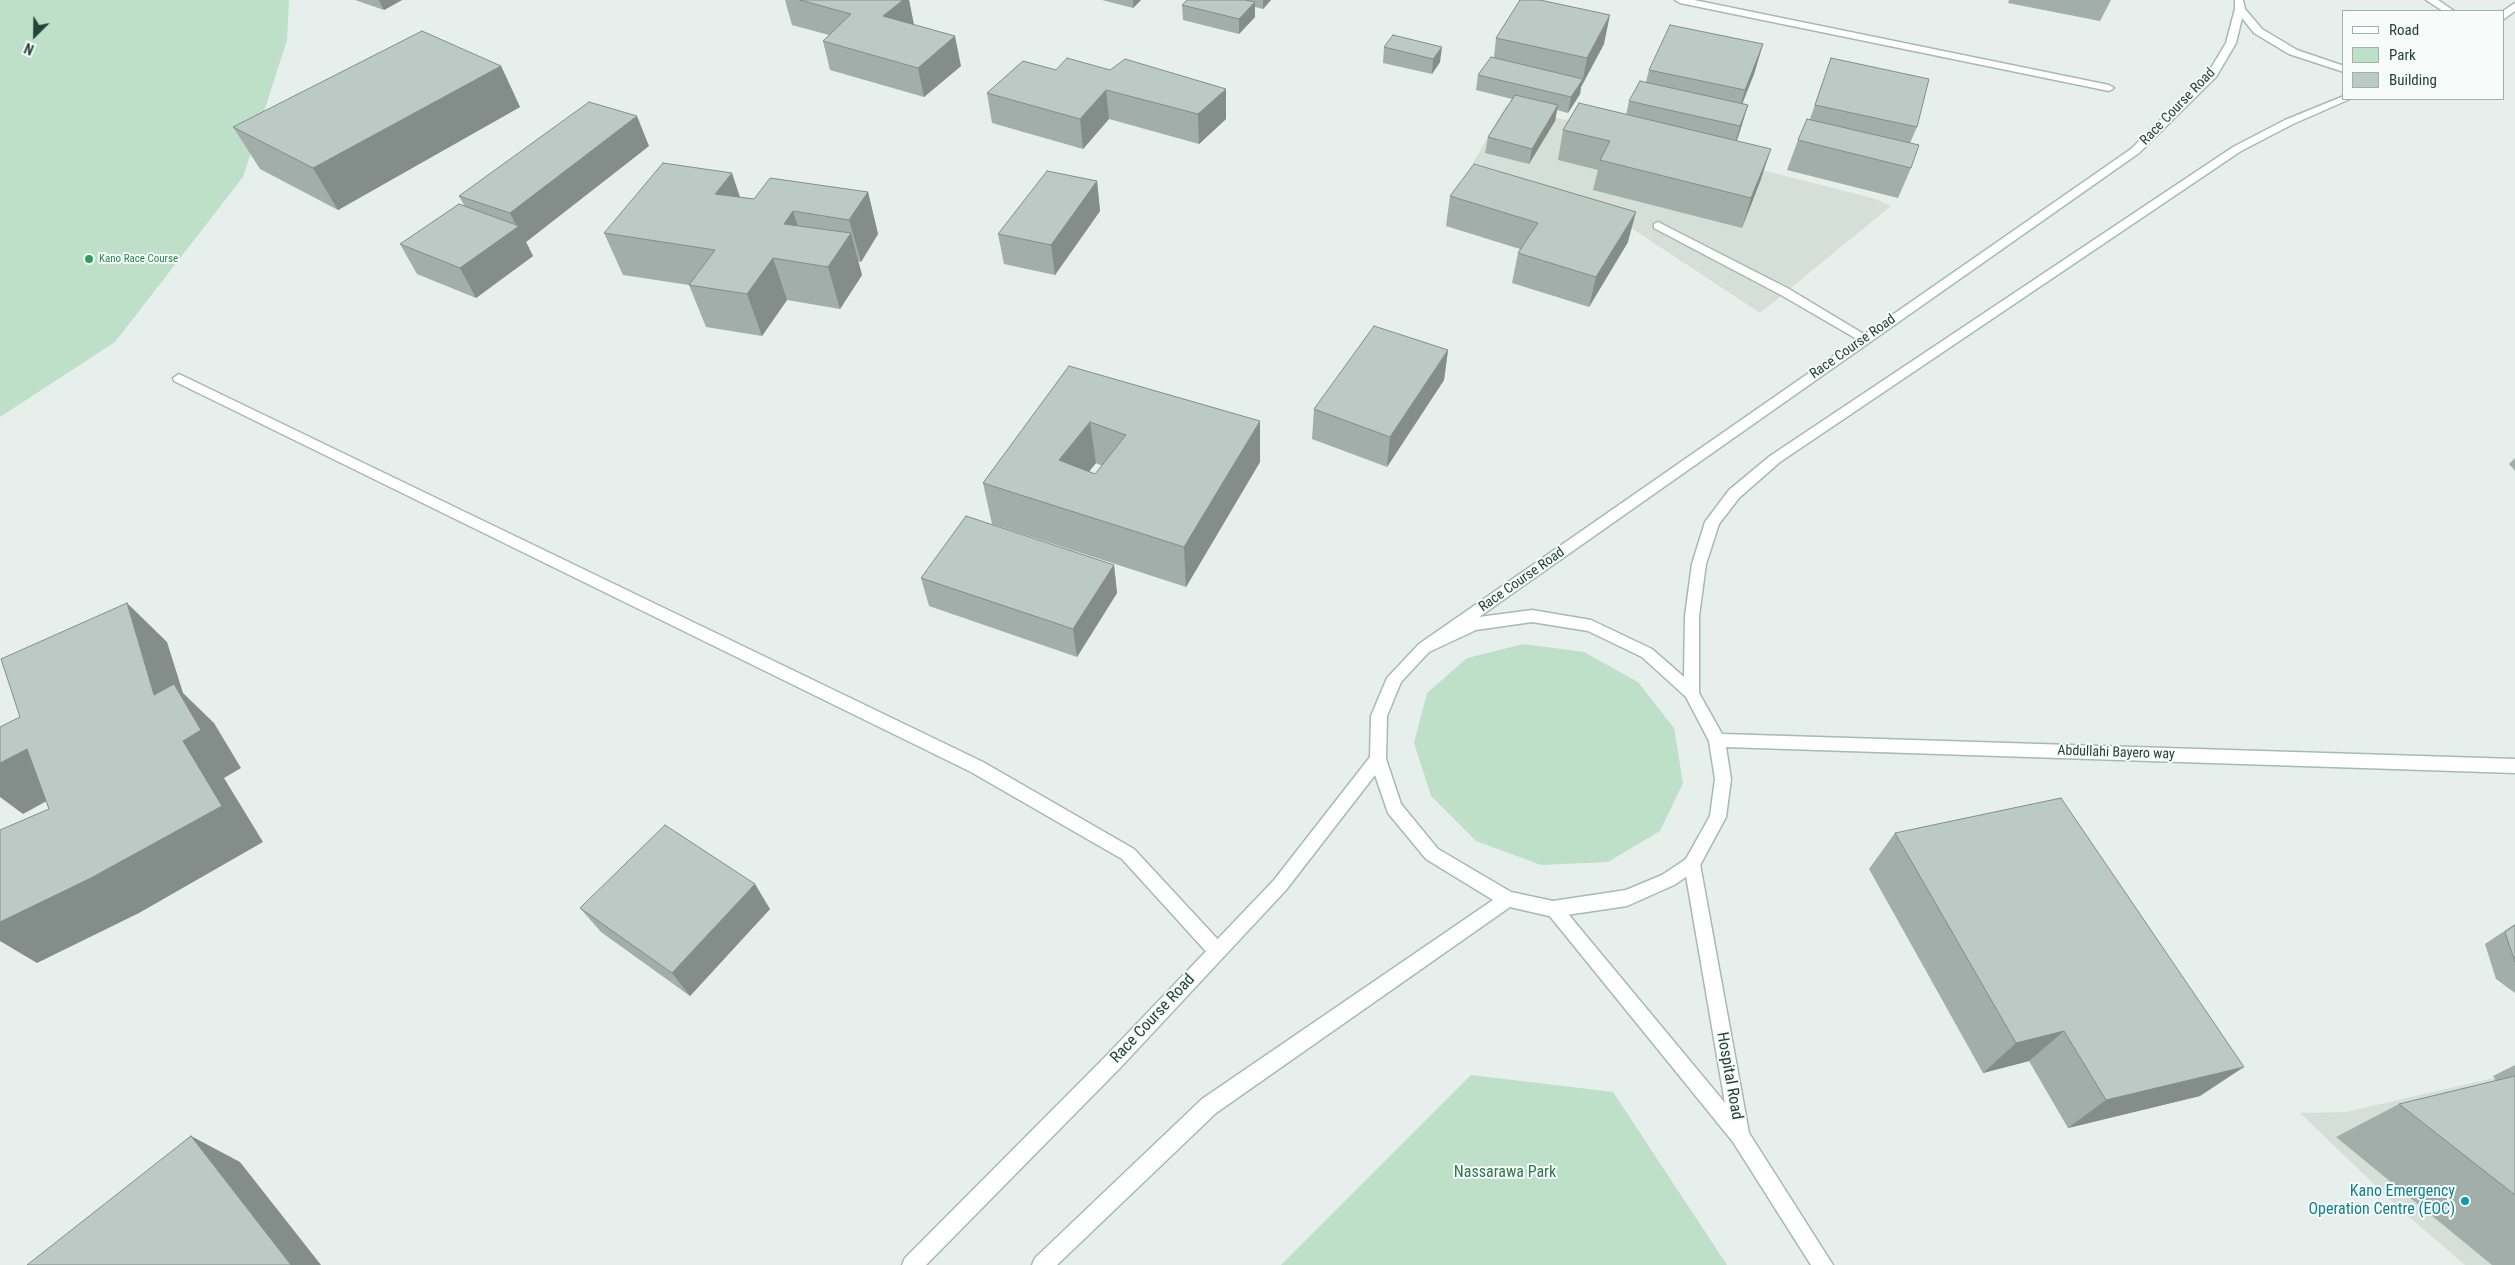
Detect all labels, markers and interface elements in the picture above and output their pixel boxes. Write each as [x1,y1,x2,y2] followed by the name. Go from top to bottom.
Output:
[10,10,60,60] north arrow
[2342,10,2505,100] legend
[2389,21,2419,39] text: Road
[22,40,36,58] text: N
[2389,46,2416,64] text: Park
[2137,65,2219,149] street label: Race Course Road
[2389,71,2437,89] text: Building
[99,252,178,266] place label: Kano Race Course
[83,253,95,265] marker: Kano Race Course
[1807,311,1899,383] street label: Race Course Road
[1476,544,1568,616] street label: Race Course Road
[2057,743,2175,763] street label: Abdullahi Bayero way
[1107,970,1199,1068] street label: Race Course Road
[1712,1031,1746,1121] street label: Hospital Road
[1454,1163,1556,1183] park label: Nassarawa Park
[2308,1182,2455,1220] place label: Kano Emergency Operation Centre (EOC)
[2459,1195,2471,1207] marker: Kano Emergency Operation Centre (EOC)

